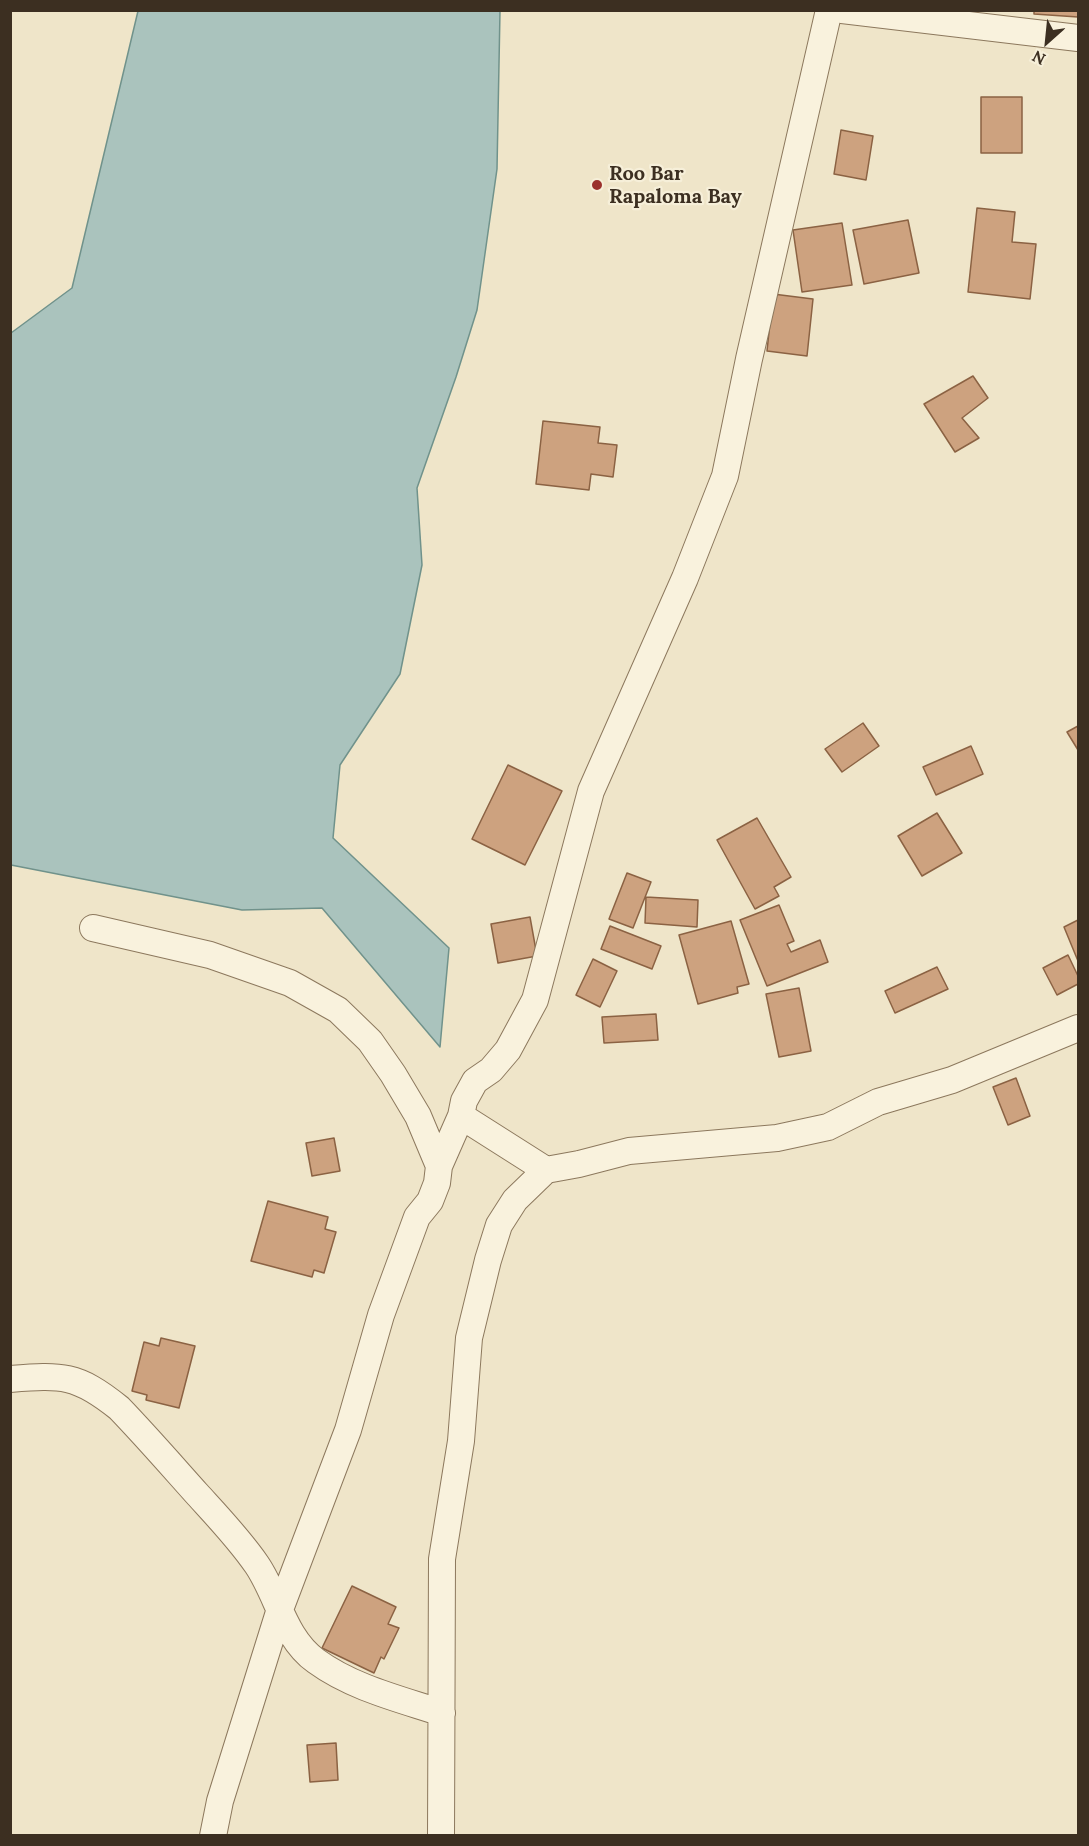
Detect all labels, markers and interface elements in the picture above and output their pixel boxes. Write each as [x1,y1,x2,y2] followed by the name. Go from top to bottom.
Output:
[1017,12,1077,72] north arrow
[1029,46,1049,70] text: N
[609,162,742,209] place label: Roo Bar Rapaloma Bay
[590,178,604,192] marker: Roo Bar Rapaloma Bay

